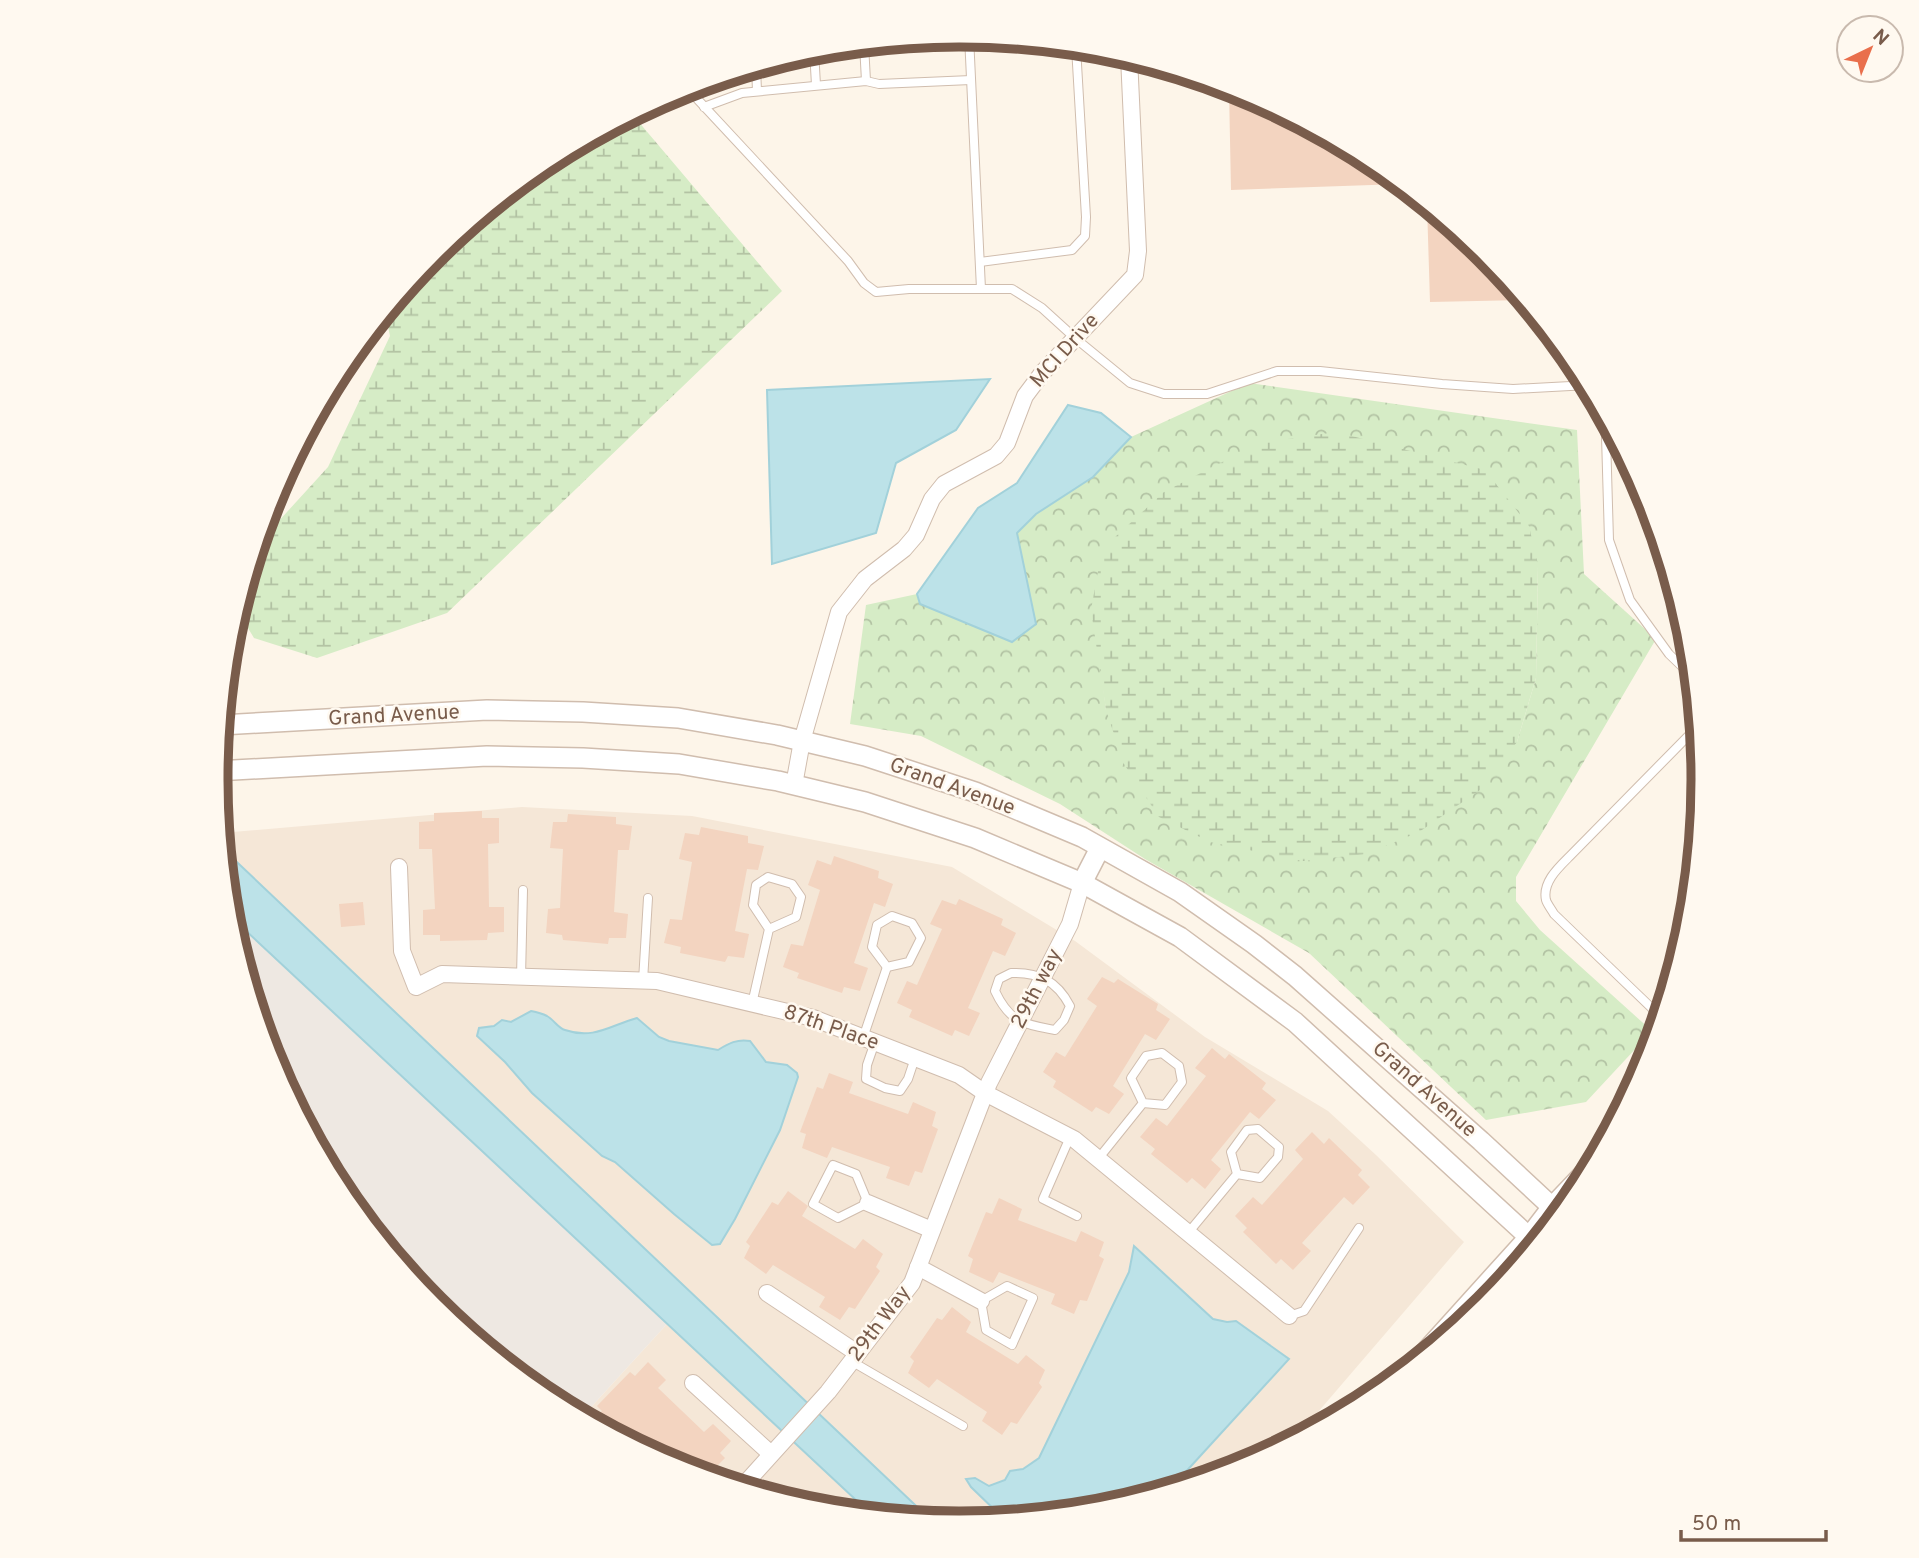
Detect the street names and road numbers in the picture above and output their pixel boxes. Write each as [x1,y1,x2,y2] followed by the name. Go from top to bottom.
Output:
[1025,308,1105,394] street label: MCI Drive
[328,699,460,733] street label: Grand Avenue
[885,752,1019,822] street label: Grand Avenue
[1005,944,1069,1034] street label: 29th way
[780,999,882,1057] street label: 87th Place
[1366,1036,1482,1144] street label: Grand Avenue
[843,1281,917,1367] street label: 29th Way

